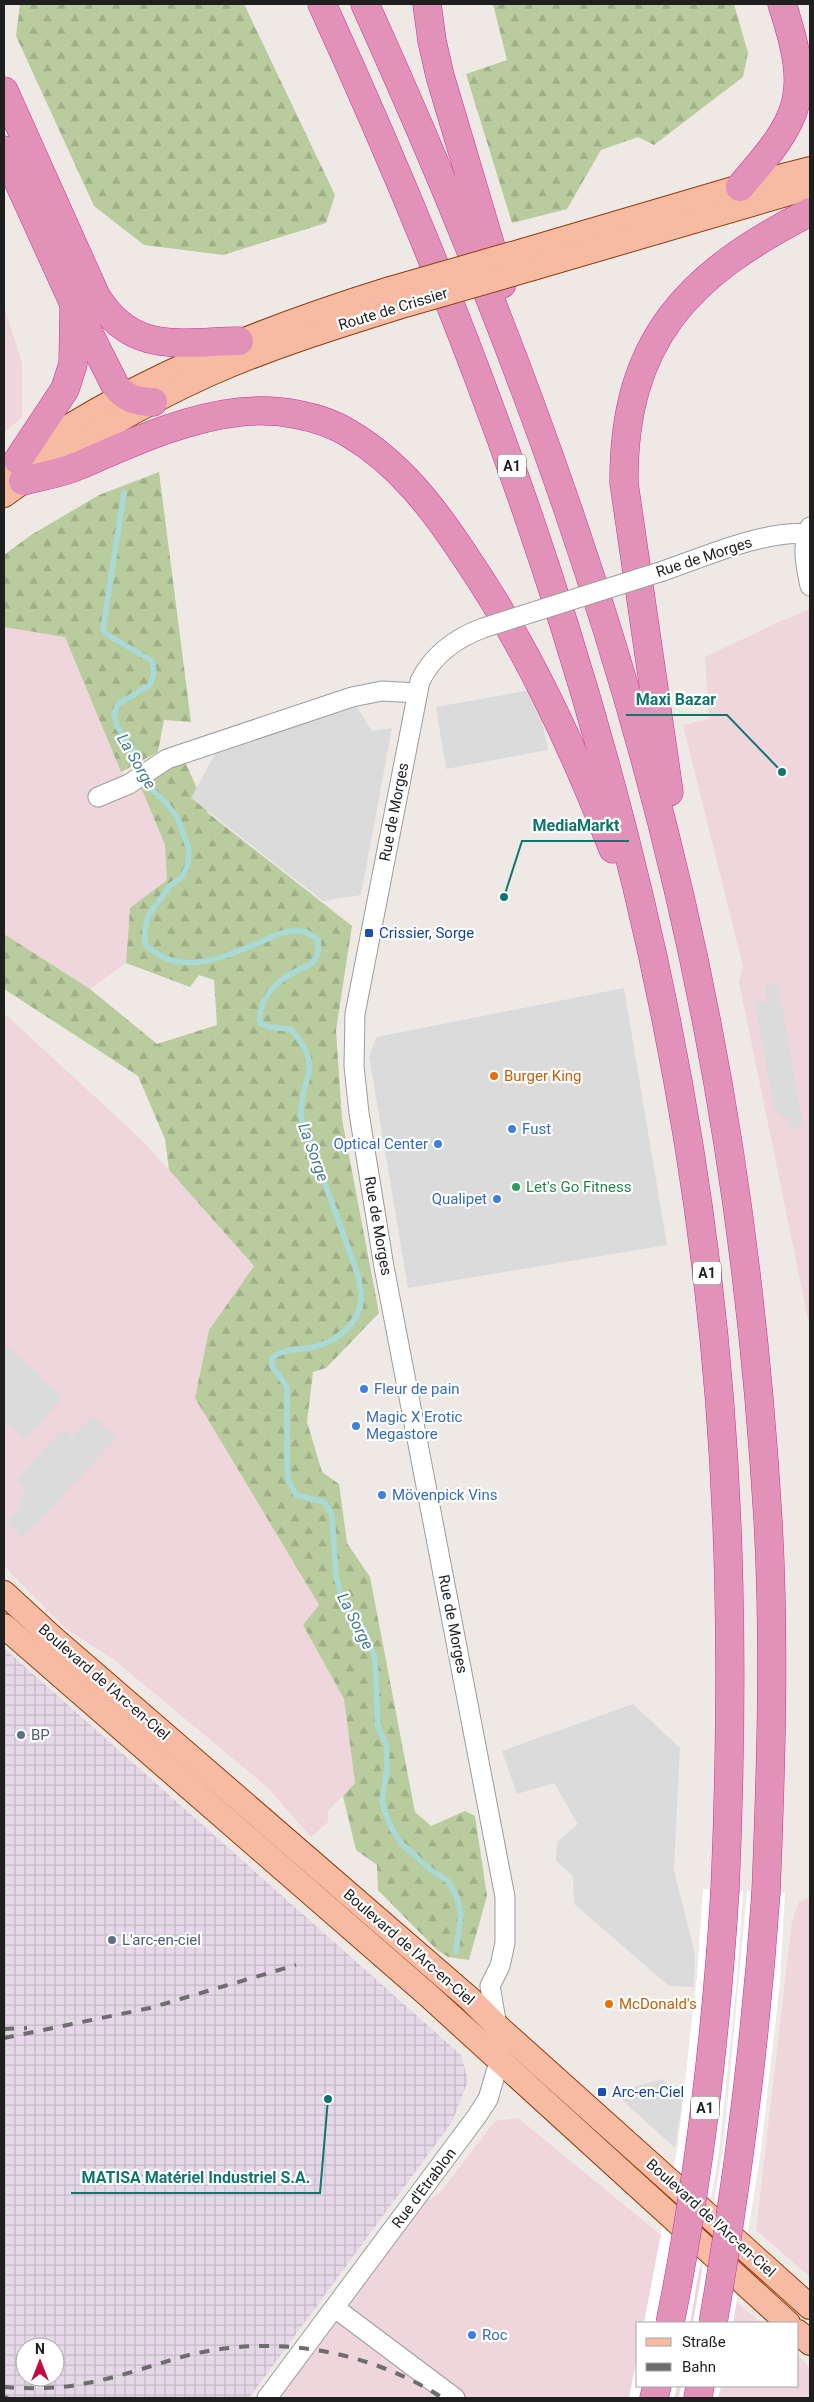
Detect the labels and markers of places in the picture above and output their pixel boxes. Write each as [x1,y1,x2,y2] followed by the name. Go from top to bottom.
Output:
[626,684,727,715] callout: Maxi Bazar
[522,810,629,841] callout: MediaMarkt
[379,924,474,942] place label: Crissier, Sorge
[363,927,375,939] marker: Crissier, Sorge
[504,1067,582,1085] place label: Burger King
[488,1070,500,1082] marker: Burger King
[522,1120,551,1138] place label: Fust
[506,1123,518,1135] marker: Fust
[333,1135,428,1153] place label: Optical Center
[432,1138,444,1150] marker: Optical Center
[526,1178,632,1196] place label: Let's Go Fitness
[510,1181,522,1193] marker: Let's Go Fitness
[432,1190,487,1208] place label: Qualipet
[491,1193,503,1205] marker: Qualipet
[374,1380,460,1398] place label: Fleur de pain
[358,1383,370,1395] marker: Fleur de pain
[366,1408,463,1443] place label: Magic X Erotic Megastore
[350,1420,362,1432] marker: Magic X Erotic Megastore
[392,1486,497,1504] place label: Mövenpick Vins
[376,1489,388,1501] marker: Mövenpick Vins
[31,1726,50,1744] place label: BP
[15,1729,27,1741] marker: BP
[122,1931,201,1949] place label: L'arc-en-ciel
[106,1934,118,1946] marker: L'arc-en-ciel
[619,1995,697,2013] place label: McDonald's
[603,1998,615,2010] marker: McDonald's
[612,2083,684,2101] place label: Arc-en-Ciel
[596,2086,608,2098] marker: Arc-en-Ciel
[71,2162,320,2193] callout: MATISA Matériel Industriel S.A.
[482,2326,508,2344] place label: Roc
[466,2329,478,2341] marker: Roc

